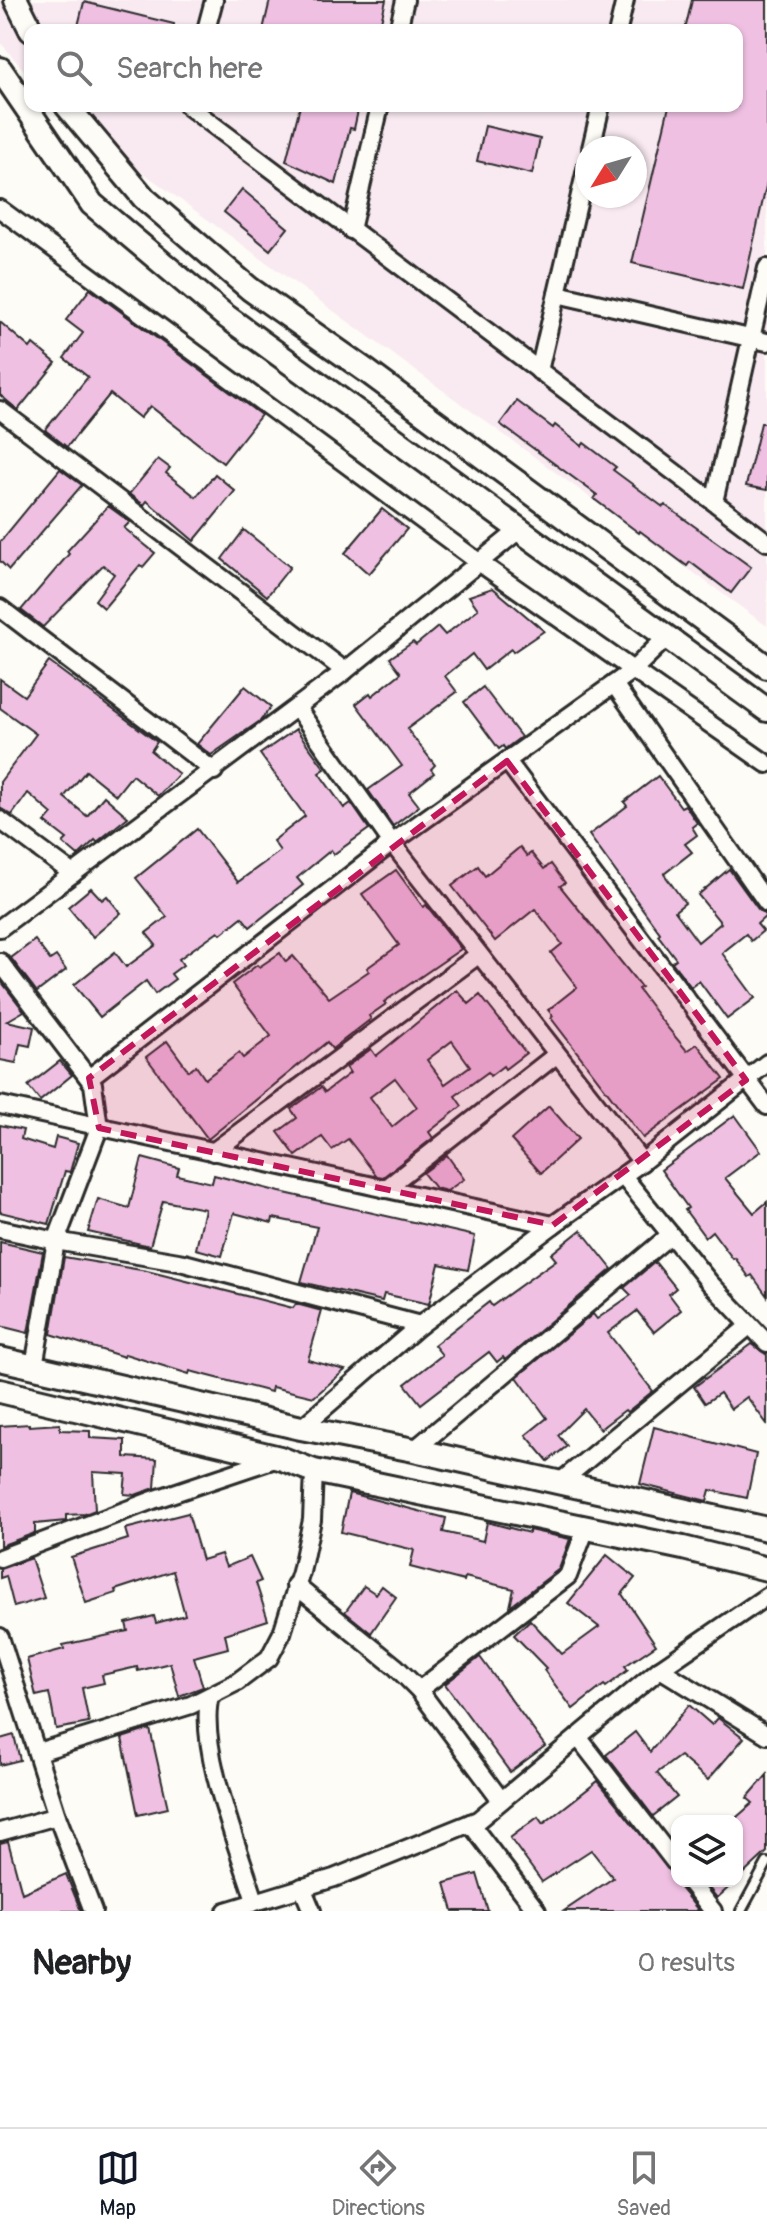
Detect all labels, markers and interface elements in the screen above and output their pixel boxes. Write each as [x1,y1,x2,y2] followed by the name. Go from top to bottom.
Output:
[24,24,743,112] search box
[52,46,96,90] icon: search
[116,50,263,87] text: Search here
[575,136,647,208] north arrow
[671,1815,743,1887] map controls
[671,1815,743,1887] button: layers
[32,1942,131,1985] text: Nearby
[638,1947,735,1979] text: 0 results
[96,2146,140,2222] tab: Map
[332,2146,425,2222] tab: Directions
[617,2146,671,2222] tab: Saved

